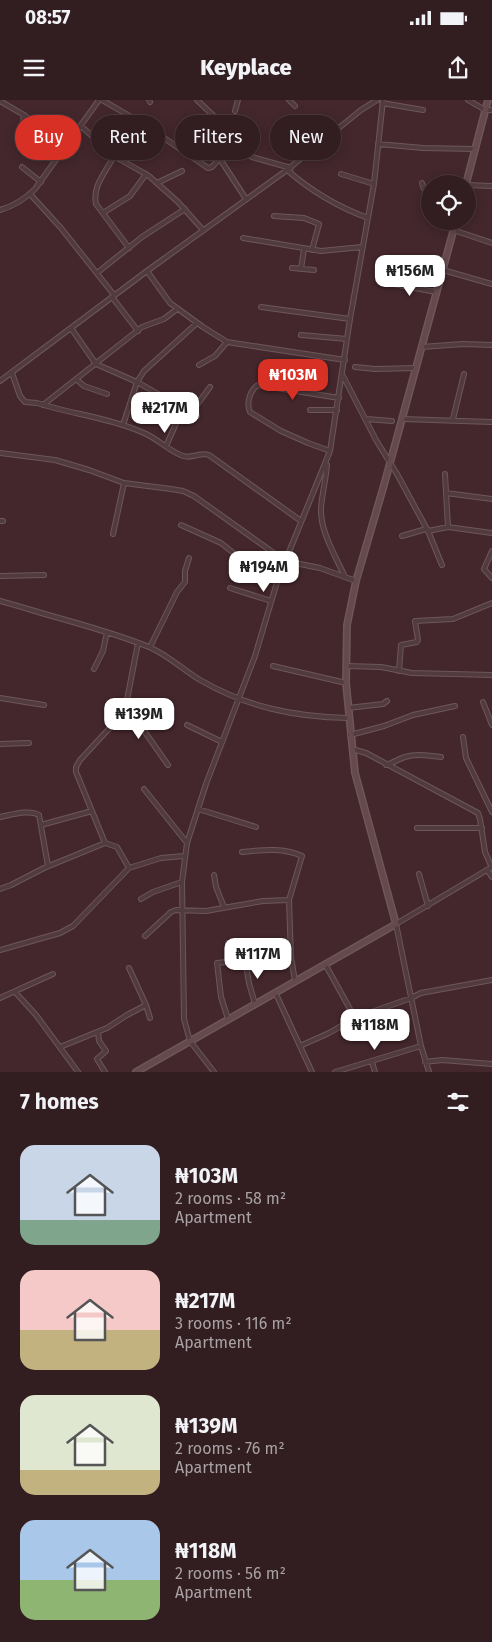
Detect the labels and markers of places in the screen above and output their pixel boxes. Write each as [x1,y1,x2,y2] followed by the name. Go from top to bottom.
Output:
[375,254,445,297] pin: ₦156M
[258,358,328,401] pin: ₦103M
[130,392,200,434] pin: ₦217M
[229,550,299,593] pin: ₦194M
[104,698,174,740] pin: ₦139M
[223,938,293,980] pin: ₦117M
[340,1008,410,1051] pin: ₦118M

